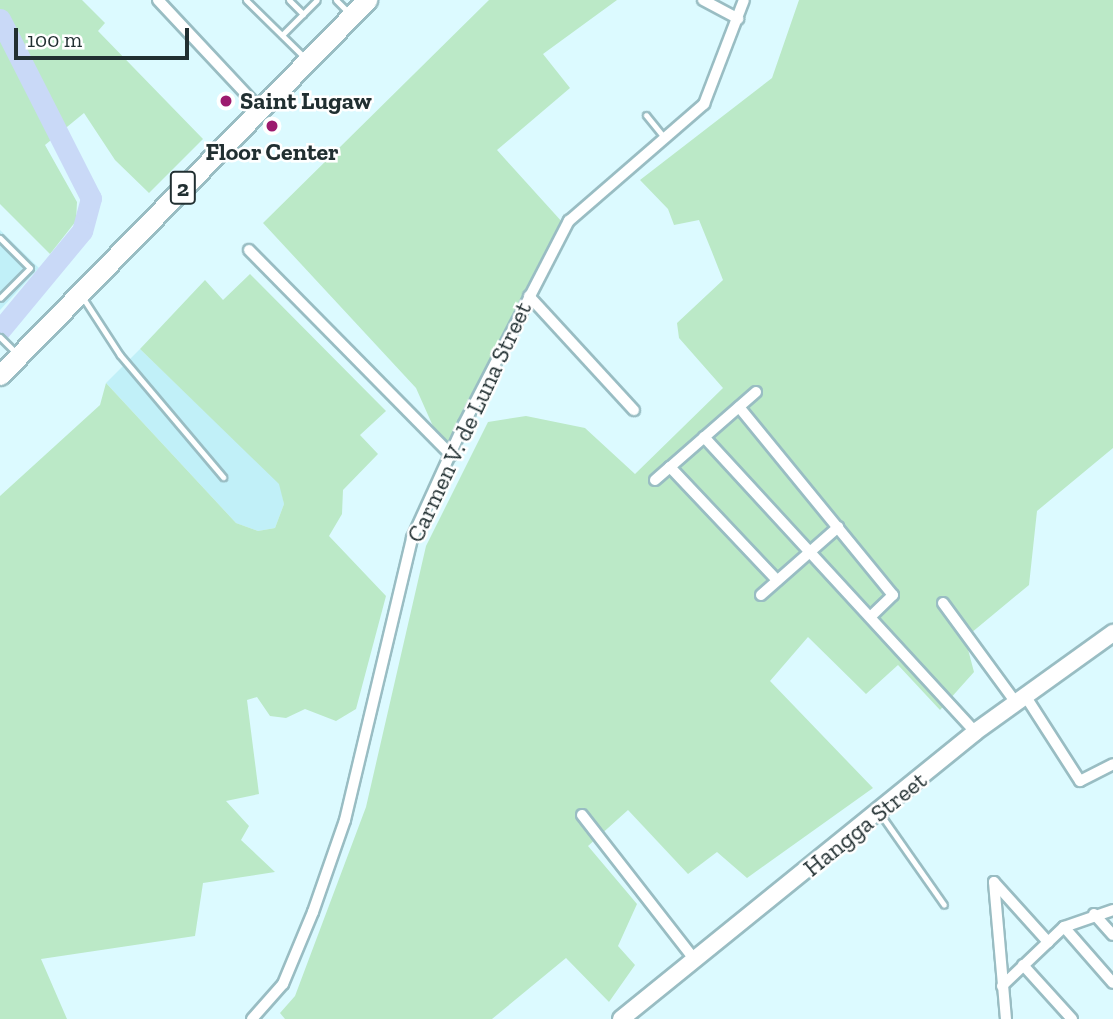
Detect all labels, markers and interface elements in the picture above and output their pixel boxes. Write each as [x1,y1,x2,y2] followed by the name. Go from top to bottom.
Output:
[18,14,192,58] scale bar
[27,27,82,52] text: 100 m
[240,87,372,115] place label: Saint Lugaw
[218,93,234,109] marker: Saint Lugaw
[264,118,280,134] marker: Floor Center
[205,138,339,166] place label: Floor Center
[169,168,197,208] road number: 2
[400,297,538,547] street label: Carmen V. de Luna Street
[798,766,932,882] street label: Hangga Street

